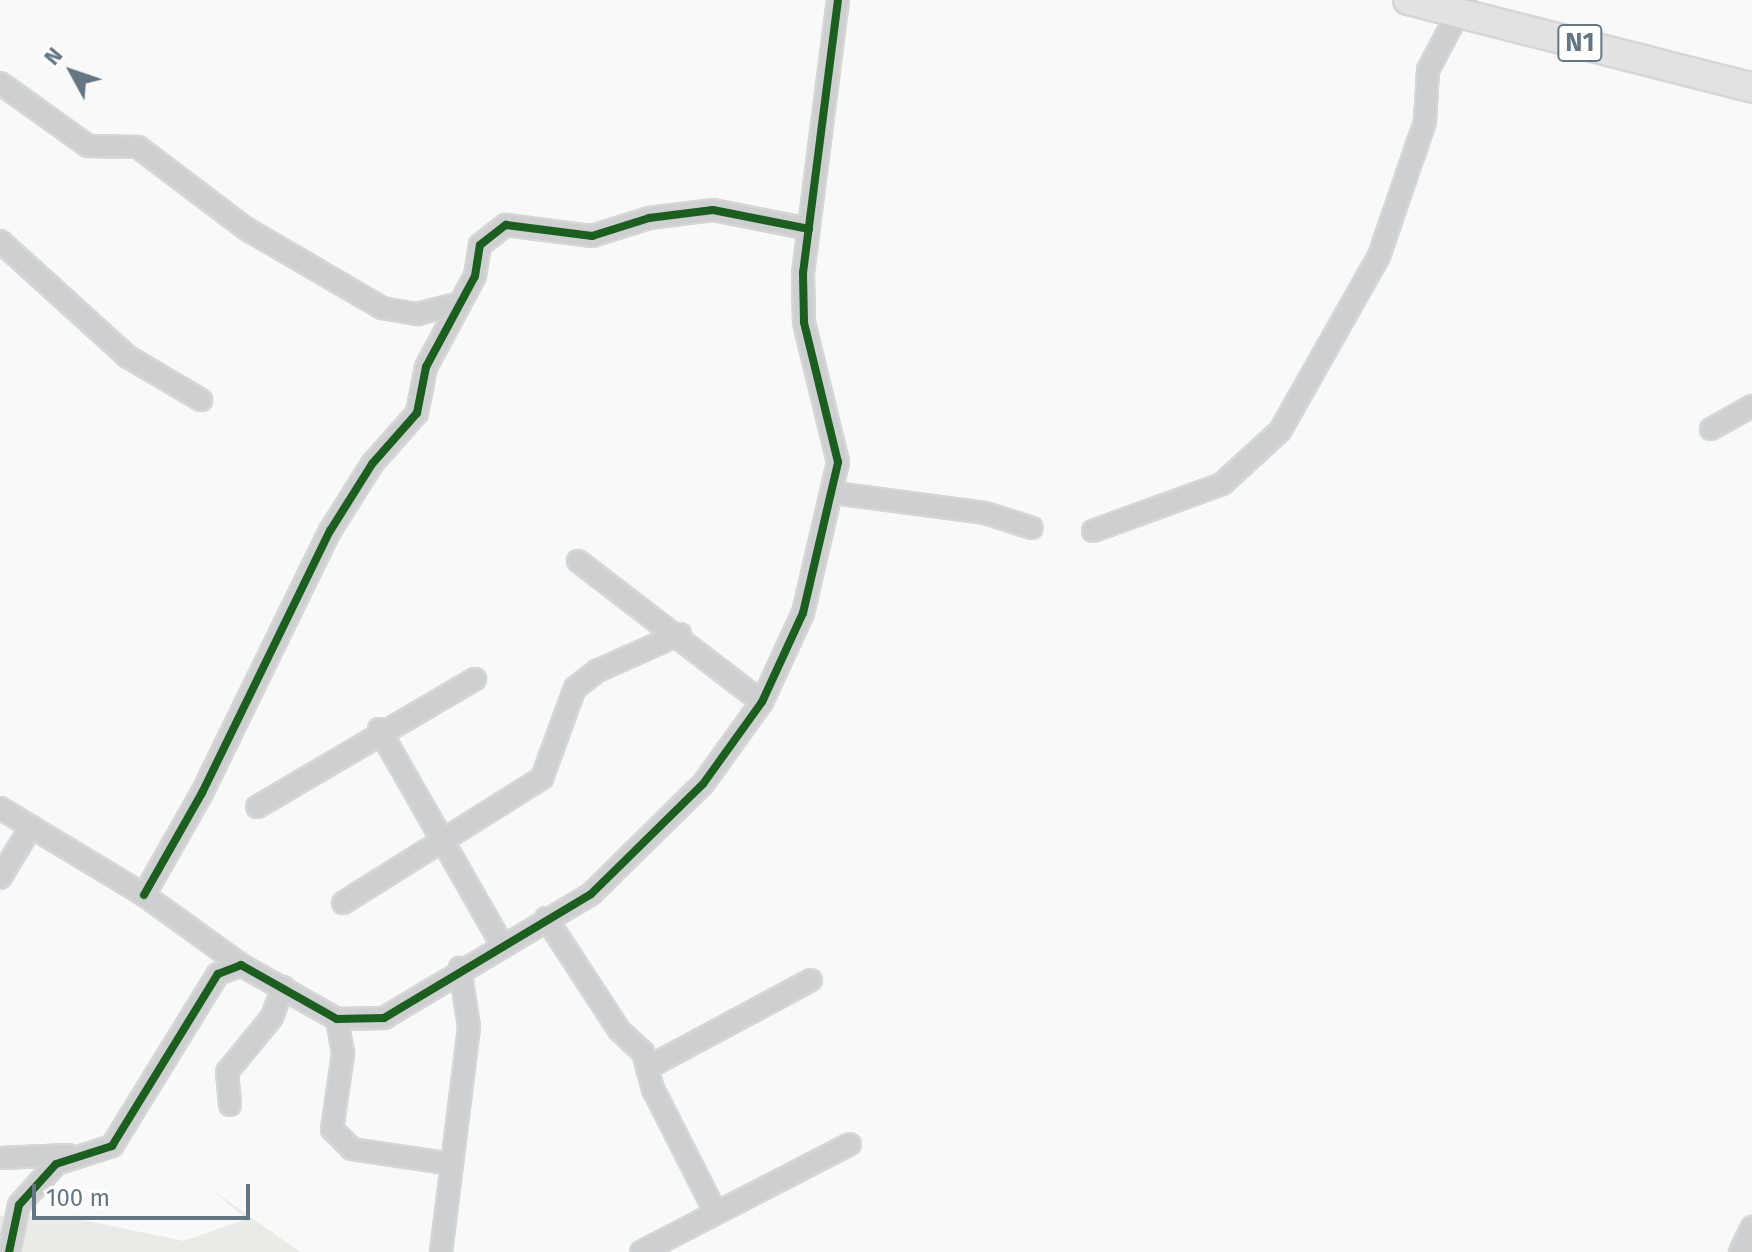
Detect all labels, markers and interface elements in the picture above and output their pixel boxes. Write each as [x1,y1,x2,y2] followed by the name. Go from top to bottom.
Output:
[1556,21,1604,65] road number: N1
[32,32,112,112] north arrow
[38,42,68,71] text: N
[36,1168,254,1218] scale bar
[46,1184,110,1212] text: 100 m

